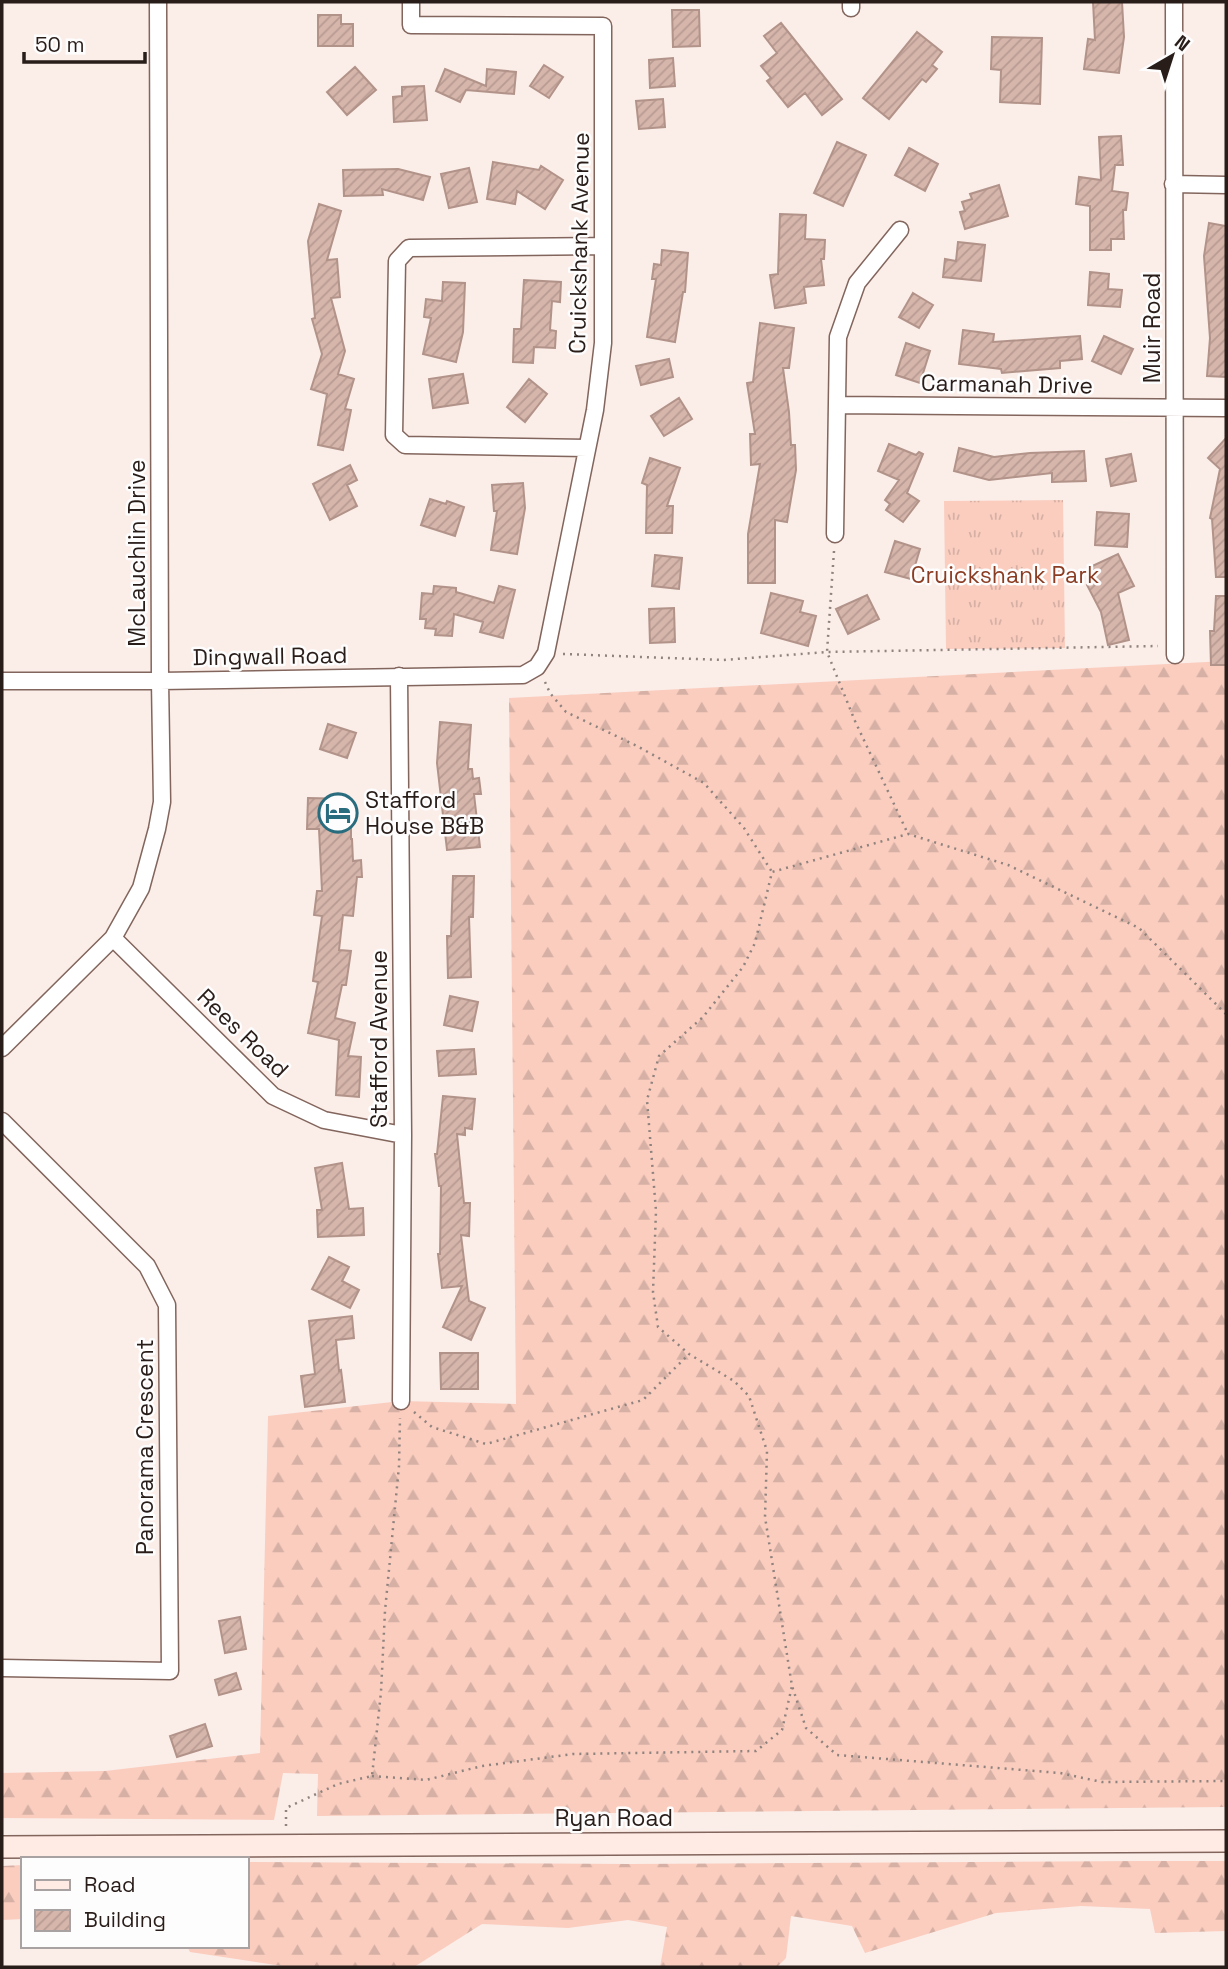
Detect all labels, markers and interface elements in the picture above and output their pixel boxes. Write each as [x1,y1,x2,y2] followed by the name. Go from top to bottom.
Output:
[24,21,145,65] scale bar
[1137,21,1207,91] north arrow
[1170,29,1195,57] text: N
[35,31,85,58] text: 50 m
[562,132,596,354] street label: Cruickshank Avenue
[1137,273,1167,383] street label: Muir Road
[921,368,1093,400] street label: Carmanah Drive
[122,459,152,647] street label: McLauchlin Drive
[911,560,1099,590] park label: Cruickshank Park
[192,640,348,672] street label: Dingwall Road
[365,785,484,841] place label: Stafford House B&B
[317,792,359,834] hotel icon: Stafford House B&B
[364,950,394,1128] street label: Stafford Avenue
[191,982,295,1084] street label: Rees Road
[130,1339,160,1555] street label: Panorama Crescent
[555,1803,673,1833] street label: Ryan Road
[21,1857,248,1948] legend
[84,1871,136,1898] text: Road
[84,1906,166,1933] text: Building

